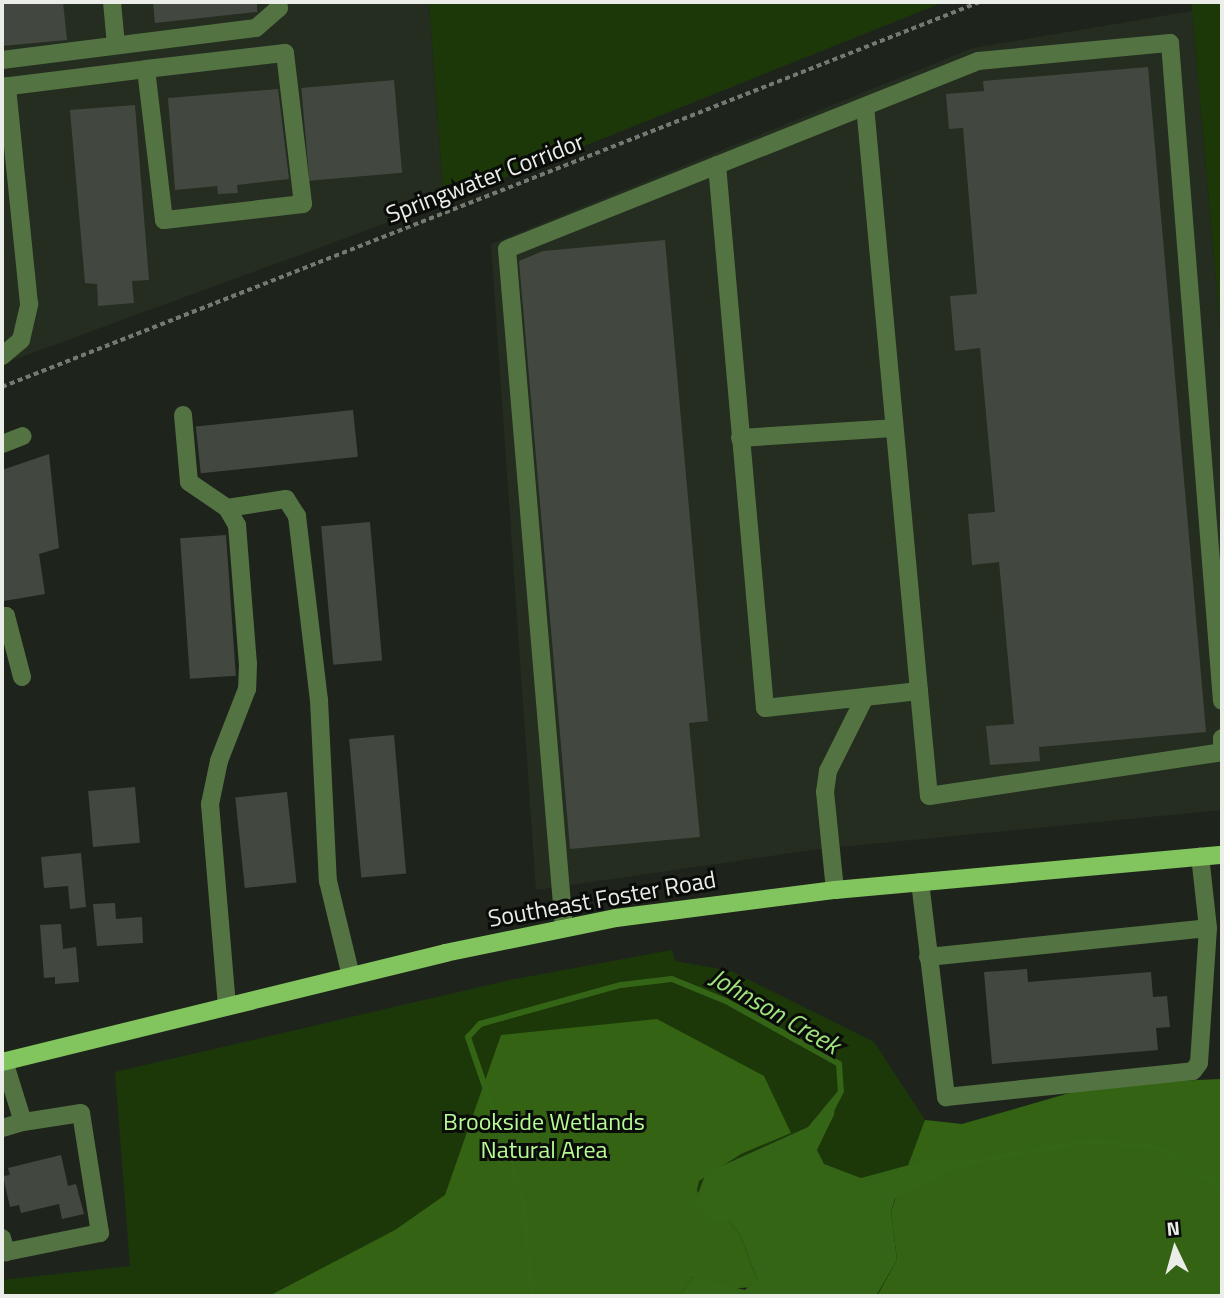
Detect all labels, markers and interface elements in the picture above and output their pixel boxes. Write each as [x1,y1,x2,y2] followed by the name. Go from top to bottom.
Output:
[382,127,588,229] street label: Springwater Corridor
[486,865,718,933] street label: Southeast Foster Road
[705,961,845,1061] water label: Johnson Creek
[443,1108,645,1164] park label: Brookside Wetlands Natural Area
[1165,1213,1181,1243] text: N
[1140,1214,1210,1284] north arrow

